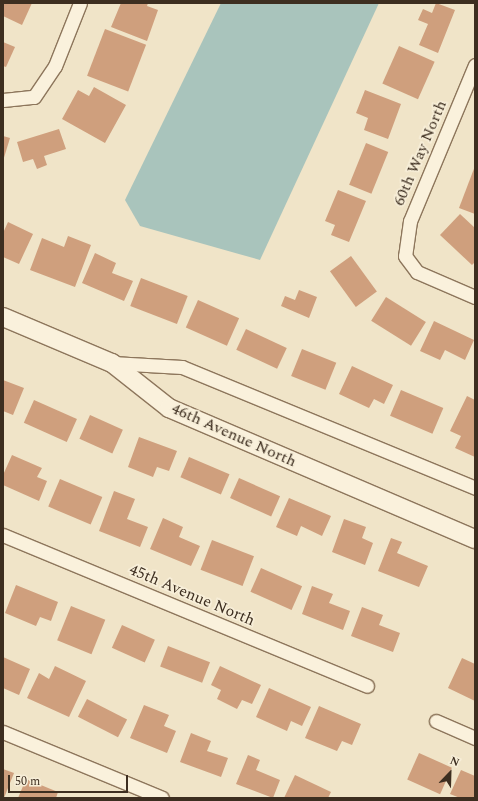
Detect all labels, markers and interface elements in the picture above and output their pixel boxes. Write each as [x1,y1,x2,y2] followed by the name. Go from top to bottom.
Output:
[389,97,451,209] street label: 60th Way North
[169,399,299,471] street label: 46th Avenue North
[126,560,258,630] street label: 45th Avenue North
[447,752,462,771] text: N
[430,753,470,793] north arrow
[10,767,130,793] scale bar
[15,772,40,791] text: 50 m

